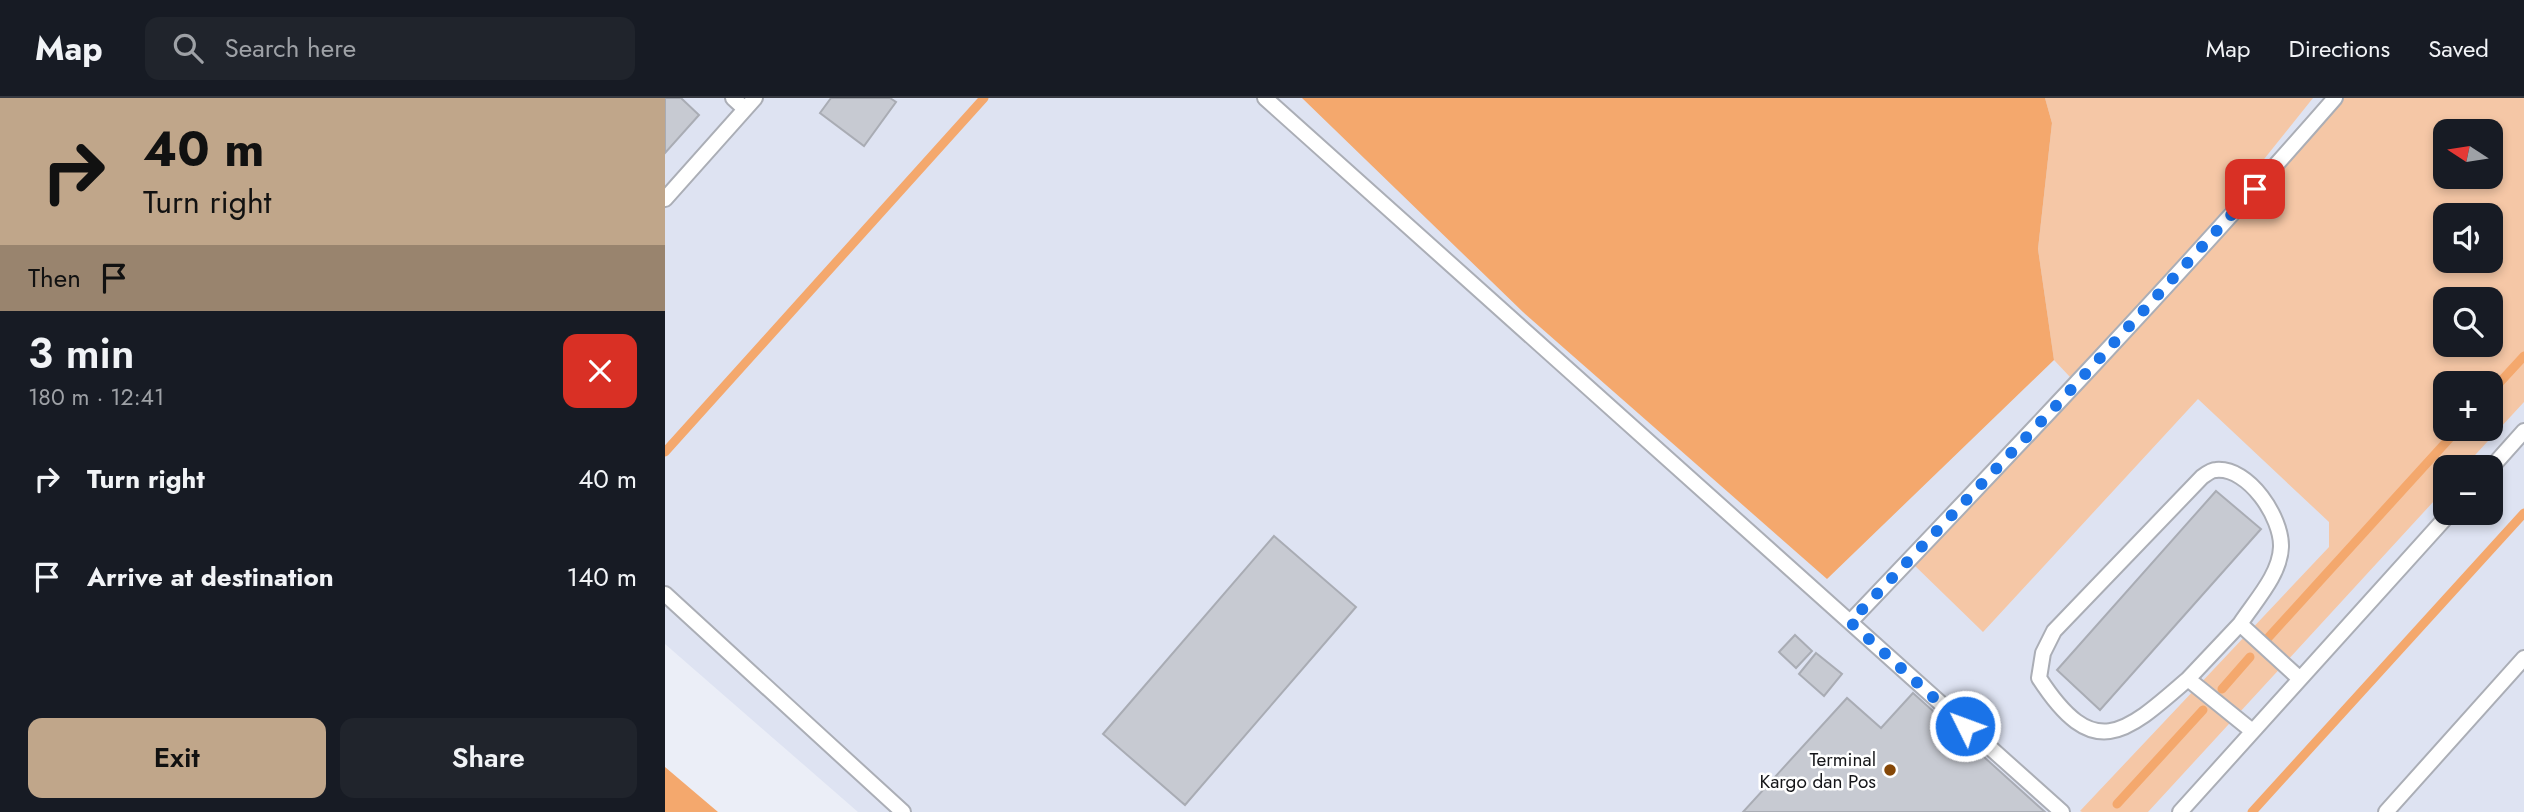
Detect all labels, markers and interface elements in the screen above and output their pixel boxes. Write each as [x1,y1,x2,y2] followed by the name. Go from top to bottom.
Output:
[145,17,635,80] search box
[35,25,103,72] text: Map
[169,29,207,67] icon: search
[225,29,356,67] text: Search here
[2206,31,2251,66] text: Map
[2289,31,2390,66] text: Directions
[2428,31,2489,66] text: Saved
[143,114,265,184] text: 40 m
[2433,119,2503,189] north arrow
[2433,119,2503,525] map controls
[28,126,119,217] icon: right
[2225,159,2285,219] pin
[2236,170,2274,208] icon: arrive
[143,179,272,225] text: Turn right
[2433,203,2503,273] button: sound
[28,259,81,297] text: Then
[95,259,133,297] icon: arrive
[2433,287,2503,357] button: search
[28,323,134,384] text: 3 min
[563,334,637,408] button: close
[2433,371,2503,441] button: +
[28,380,164,414] text: 180 m · 12:41
[2433,455,2503,525] button: −
[28,460,66,498] icon: right
[87,460,205,498] text: Turn right
[578,460,637,498] text: 40 m
[28,558,66,596] icon: arrive
[87,558,334,596] text: Arrive at destination
[566,558,637,596] text: 140 m
[1928,689,2002,763] position arrow
[28,718,326,798] button: Exit
[340,718,637,798] button: Share
[1759,746,1876,795] place label: Terminal Kargo dan Pos
[1882,762,1898,778] marker: Terminal Kargo dan Pos

